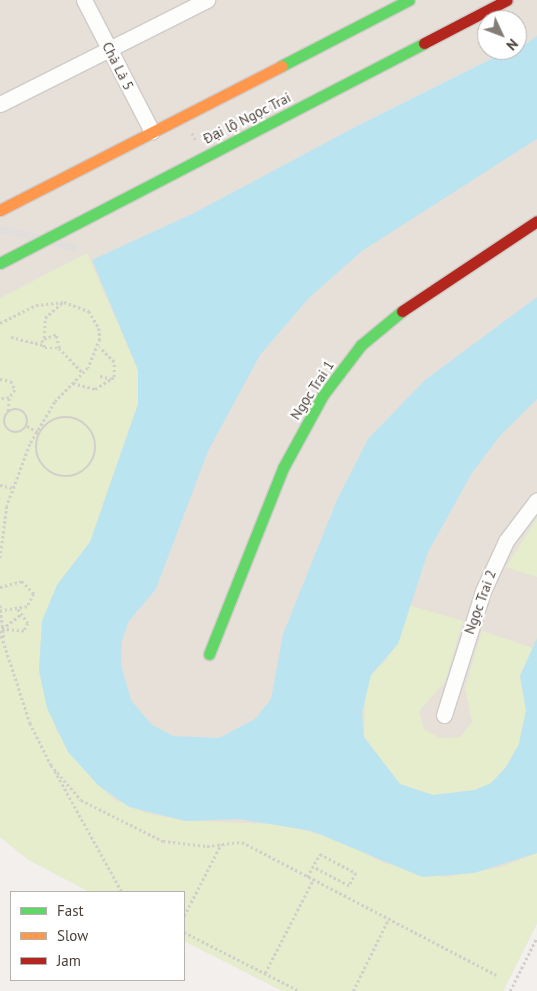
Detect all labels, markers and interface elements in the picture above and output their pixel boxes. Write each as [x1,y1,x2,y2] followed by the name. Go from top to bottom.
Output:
[477,10,527,60] north arrow
[503,35,522,54] text: N
[99,39,137,93] street label: Chà Là 5
[200,89,294,147] street label: Đại lộ Ngọc Trai
[286,357,338,423] street label: Ngọc Trai 1
[460,567,500,637] street label: Ngọc Trai 2
[10,891,185,981] legend
[57,901,84,920] text: Fast
[57,926,88,945] text: Slow
[57,951,81,970] text: Jam

